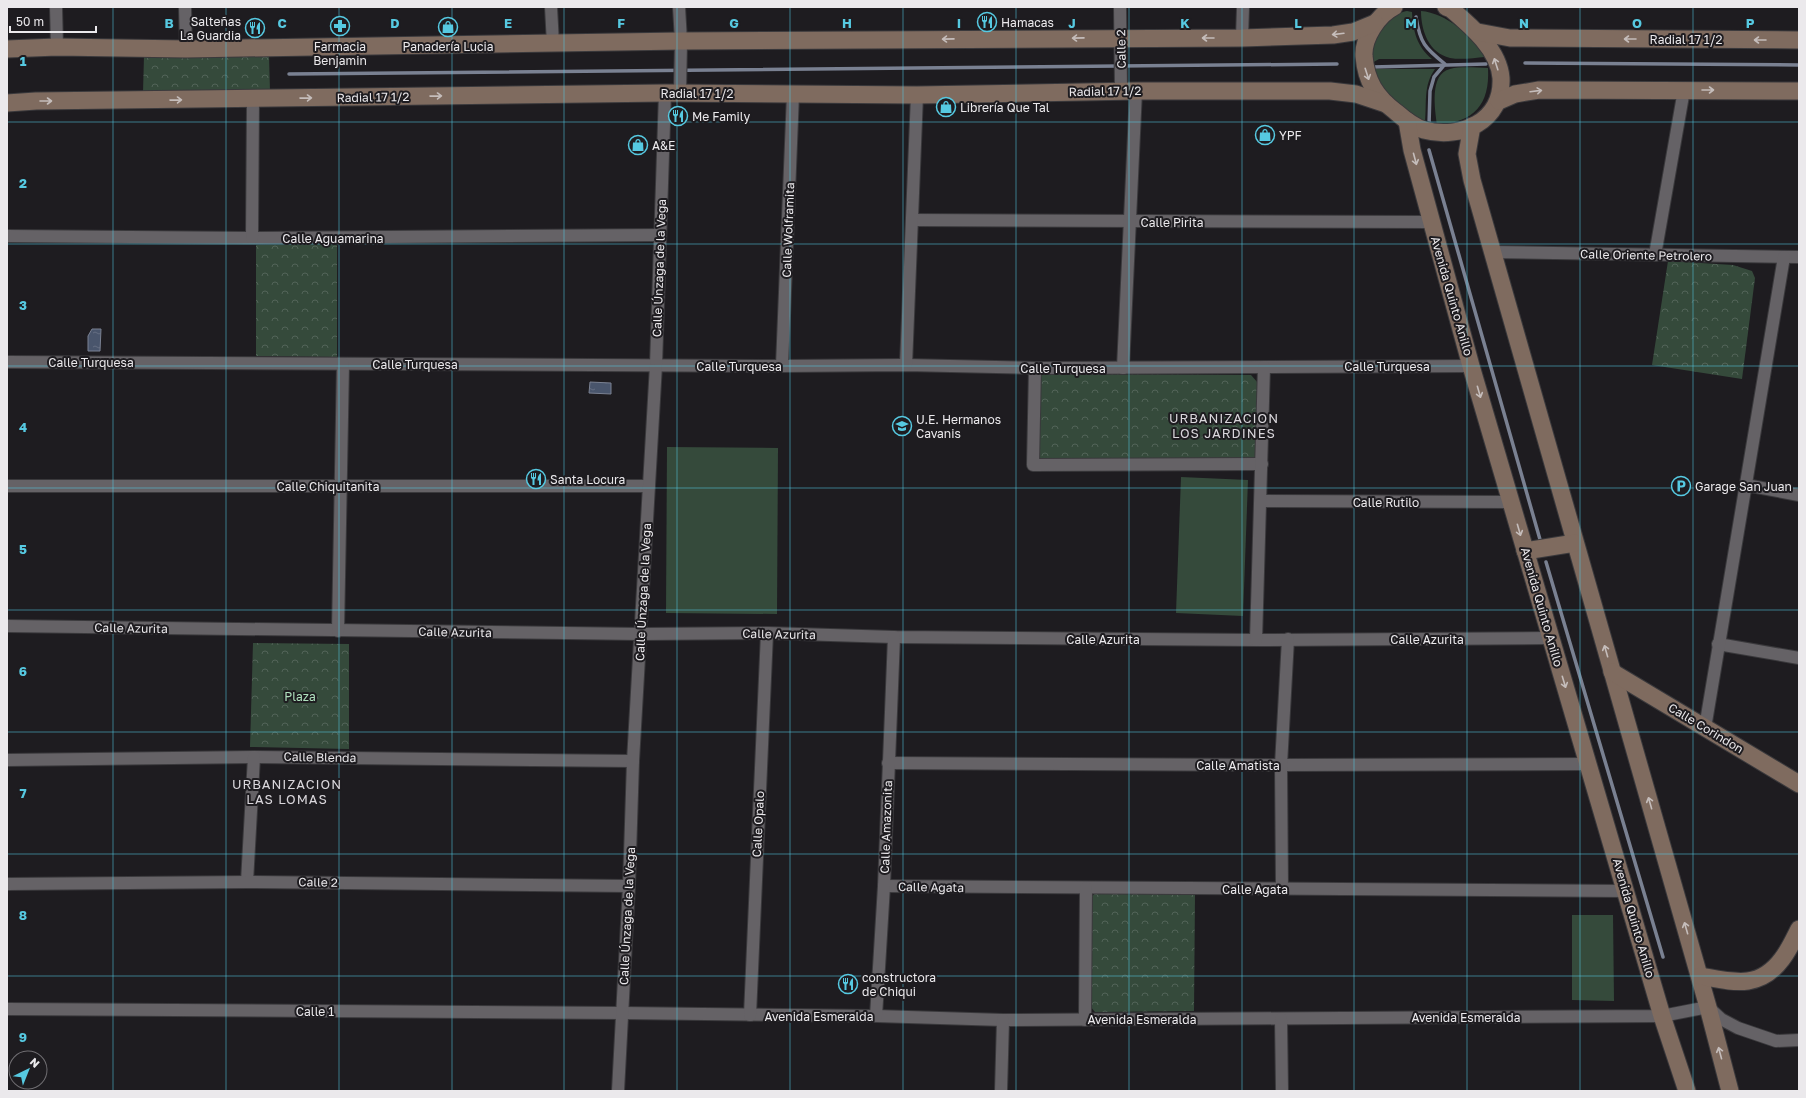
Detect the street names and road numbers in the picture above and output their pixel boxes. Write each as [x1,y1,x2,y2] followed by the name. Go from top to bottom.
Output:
[1113,29,1129,69] street label: Calle 2
[1650,32,1722,47] street label: Radial 17 1/2
[1068,83,1142,99] street label: Radial 17 1/2
[661,86,733,101] street label: Radial 17 1/2
[336,89,410,105] street label: Radial 17 1/2
[779,182,797,278] street label: Calle Wolframita
[649,199,669,337] street label: Calle Únzaga de la Vega
[1140,215,1204,230] street label: Calle Pirita
[282,231,384,246] street label: Calle Aguamarina
[1428,235,1476,357] street label: Avenida Quinto Anillo
[1580,246,1712,264] street label: Calle Oriente Petrolero
[48,355,134,370] street label: Calle Turquesa
[372,357,458,372] street label: Calle Turquesa
[696,359,782,374] street label: Calle Turquesa
[1344,359,1430,374] street label: Calle Turquesa
[1020,361,1106,376] street label: Calle Turquesa
[277,479,379,494] street label: Calle Chiquitanita
[1353,495,1419,510] street label: Calle Rutilo
[632,523,654,661] street label: Calle Únzaga de la Vega
[1518,546,1566,668] street label: Avenida Quinto Anillo
[94,620,168,636] street label: Calle Azurita
[418,624,492,640] street label: Calle Azurita
[742,626,816,642] street label: Calle Azurita
[1066,632,1140,647] street label: Calle Azurita
[1390,632,1464,647] street label: Calle Azurita
[1666,700,1746,756] street label: Calle Corindon
[284,749,356,765] street label: Calle Blenda
[1196,758,1280,773] street label: Calle Amatista
[877,780,895,874] street label: Calle Amazonita
[749,790,767,858] street label: Calle Opalo
[616,847,638,985] street label: Calle Únzaga de la Vega
[1610,857,1658,979] street label: Avenida Quinto Anillo
[298,874,338,890] street label: Calle 2
[898,879,964,895] street label: Calle Agata
[1222,882,1288,897] street label: Calle Agata
[296,1004,334,1019] street label: Calle 1
[765,1009,874,1024] street label: Avenida Esmeralda
[1412,1010,1521,1025] street label: Avenida Esmeralda
[1088,1012,1197,1027] street label: Avenida Esmeralda

